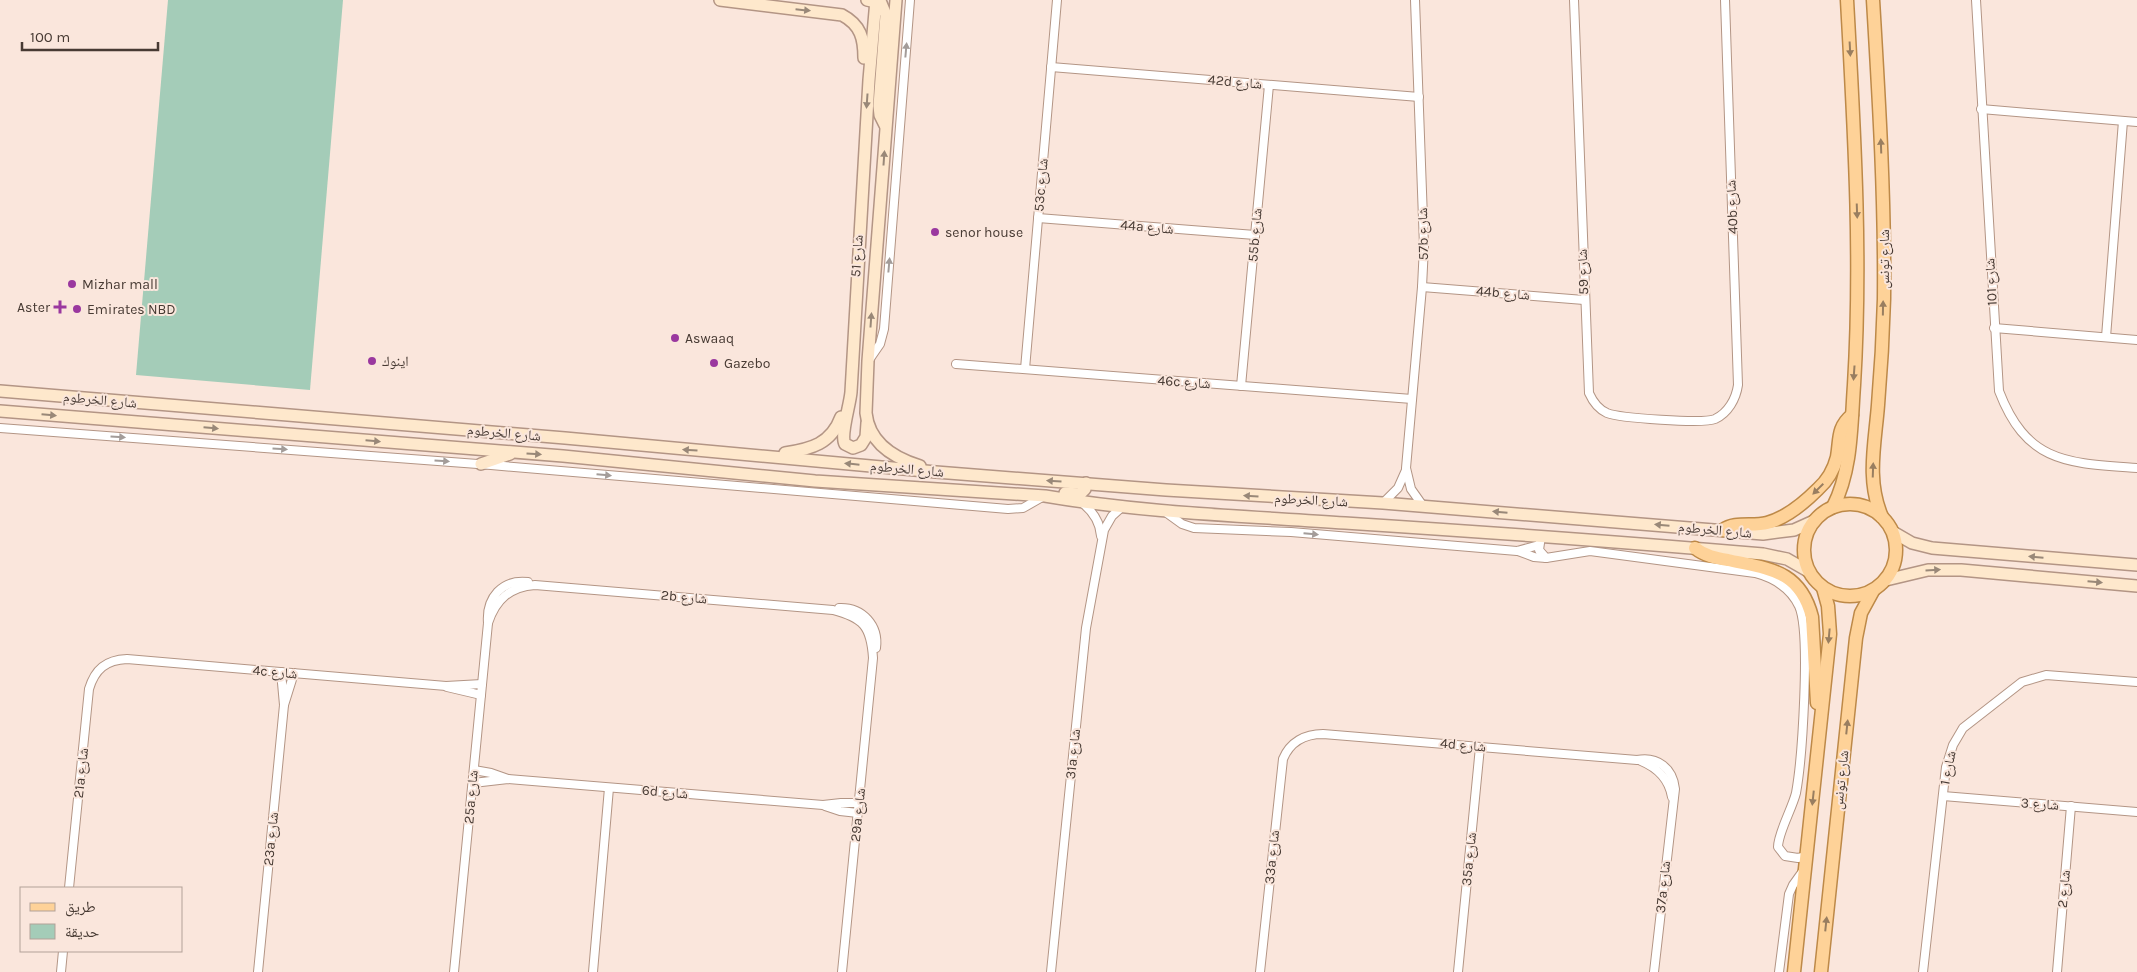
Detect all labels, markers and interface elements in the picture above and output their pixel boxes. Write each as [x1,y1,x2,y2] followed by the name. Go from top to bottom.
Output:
[795,6,811,14] one-way arrow
[22,20,159,52] scale bar
[30,28,70,46] text: 100 m
[1846,41,1854,57] one-way arrow
[903,42,911,58] one-way arrow
[1207,71,1263,94] street label: 42d شارع
[863,93,871,109] one-way arrow
[1877,137,1885,153] one-way arrow
[880,150,888,166] one-way arrow
[1030,158,1053,212] street label: 53c شارع
[1723,179,1742,234] street label: 40b شارع
[1854,203,1862,219] one-way arrow
[1244,207,1267,263] street label: 55b شارع
[1414,207,1433,261] street label: 57b شارع
[1120,216,1174,239] street label: 44a شارع
[945,224,1023,241] place label: senor house
[929,226,941,238] marker: senor house
[1876,229,1894,289] street label: شارع تونس
[847,234,868,278] street label: شارع 51
[1574,249,1593,295] street label: شارع 59
[885,256,893,272] one-way arrow
[1981,258,2002,306] street label: شارع 101
[82,276,158,293] place label: Mizhar mall
[66,278,78,290] marker: Mizhar mall
[1475,282,1531,305] street label: 44b شارع
[17,299,51,316] place label: Aster
[1880,300,1888,316] one-way arrow
[54,301,66,313] marker: Aster
[87,301,176,318] place label: Emirates NBD
[71,303,83,315] marker: Emirates NBD
[867,312,875,328] one-way arrow
[685,330,734,347] place label: Aswaaq
[669,332,681,344] marker: Aswaaq
[382,353,409,370] place label: اينوك
[366,355,378,367] marker: اينوك
[724,355,771,372] place label: Gazebo
[708,357,720,369] marker: Gazebo
[1850,366,1858,382] one-way arrow
[1157,372,1211,393] street label: 46c شارع
[62,388,138,413] street label: شارع الخرطوم
[41,411,57,419] one-way arrow
[466,421,542,446] street label: شارع الخرطوم
[203,425,219,433] one-way arrow
[111,433,127,441] one-way arrow
[365,438,381,446] one-way arrow
[273,445,289,453] one-way arrow
[682,445,698,453] one-way arrow
[527,451,543,459] one-way arrow
[869,457,945,482] street label: شارع الخرطوم
[435,458,451,466] one-way arrow
[844,460,860,468] one-way arrow
[1869,462,1877,478] one-way arrow
[597,471,613,479] one-way arrow
[1046,476,1062,484] one-way arrow
[1812,482,1824,494] one-way arrow
[1274,490,1348,511] street label: شارع الخرطوم
[1243,492,1259,500] one-way arrow
[1492,508,1508,516] one-way arrow
[1677,518,1753,543] street label: شارع الخرطوم
[1654,521,1670,529] one-way arrow
[1303,530,1319,538] one-way arrow
[2028,553,2044,561] one-way arrow
[1925,565,1941,573] one-way arrow
[2087,578,2103,586] one-way arrow
[660,587,708,608] street label: 2b شارع
[1825,629,1833,645] one-way arrow
[252,662,298,683] street label: 4c شارع
[1843,719,1851,735] one-way arrow
[1062,728,1085,780] street label: 31a شارع
[1439,735,1487,756] street label: 4d شارع
[70,747,93,799] street label: 21a شارع
[1936,749,1961,787] street label: شارع 1
[1829,750,1854,811] street label: شارع تونس
[460,770,483,825] street label: 25a شارع
[641,782,689,803] street label: 6d شارع
[847,787,870,843] street label: 29a شارع
[1809,790,1817,806] one-way arrow
[2020,794,2060,815] street label: شارع 3
[260,811,283,867] street label: 23a شارع
[1261,829,1284,885] street label: 33a شارع
[1458,831,1481,887] street label: 35a شارع
[1652,860,1675,914] street label: 37a شارع
[2054,869,2075,909] street label: شارع 2
[20,887,182,952] legend
[65,898,96,917] text: طريق
[1822,915,1830,931] one-way arrow
[65,923,100,941] text: حديقة

